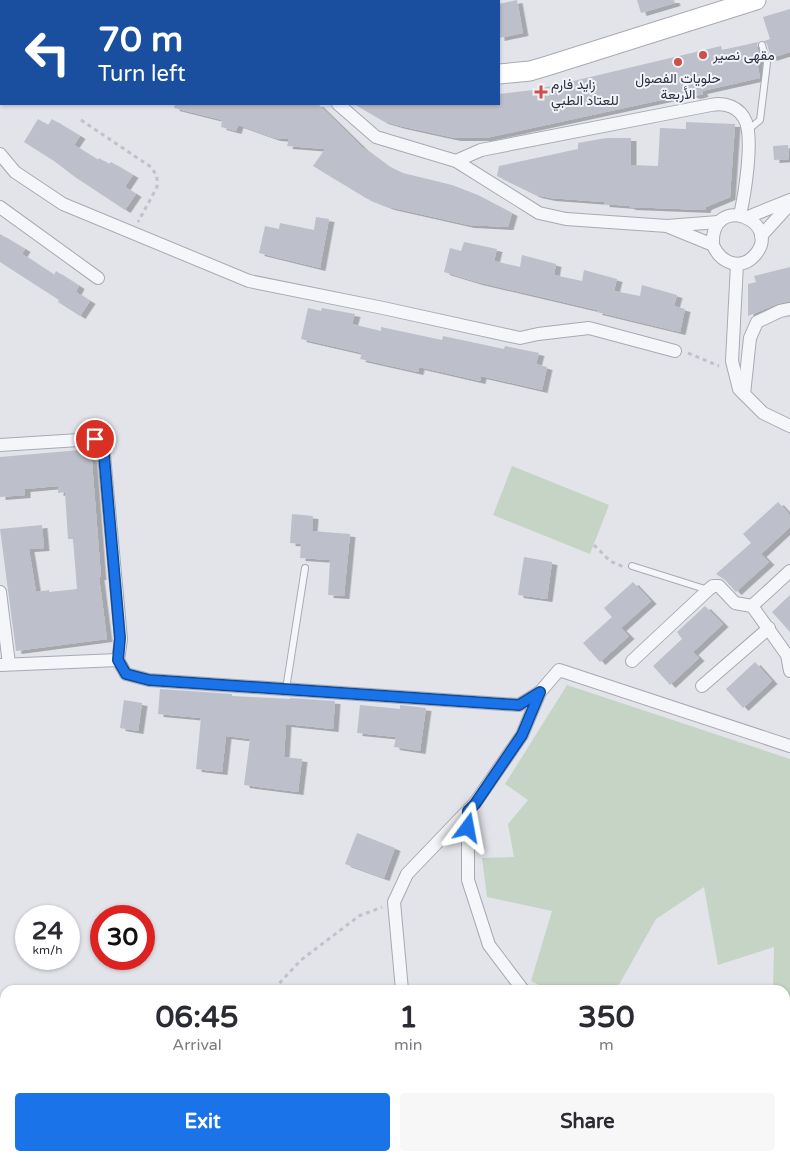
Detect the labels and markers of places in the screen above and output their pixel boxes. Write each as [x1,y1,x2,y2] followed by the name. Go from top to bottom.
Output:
[712,47,775,64] place label: مقهى نصير
[697,49,709,61] marker: مقهى نصير
[672,56,684,68] marker: حلويات الفصول الأربعة
[635,70,721,103] place label: حلويات الفصول الأربعة
[551,76,619,112] place label: زايد فارم للعتاد الطبي
[535,86,547,98] marker: زايد فارم للعتاد الطبي
[74,418,116,460] pin

